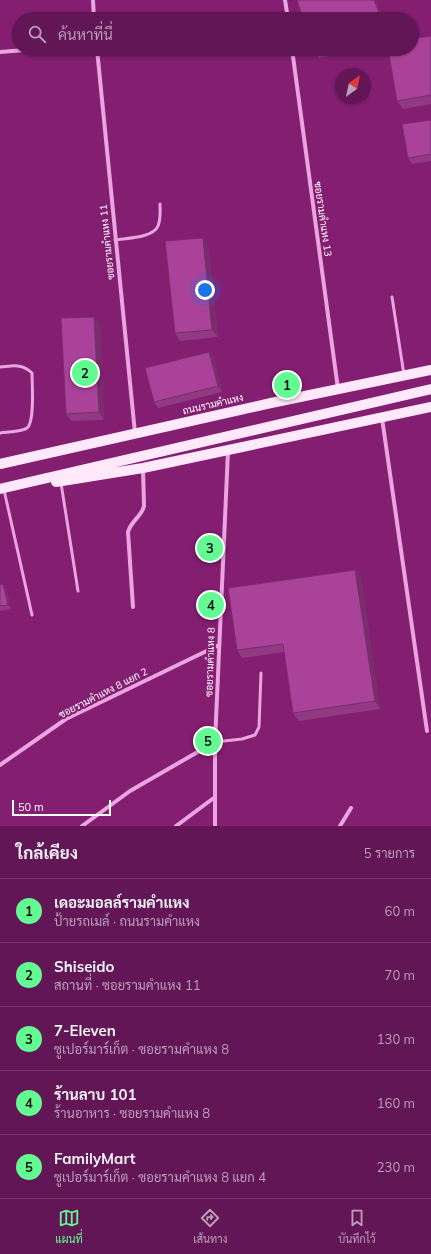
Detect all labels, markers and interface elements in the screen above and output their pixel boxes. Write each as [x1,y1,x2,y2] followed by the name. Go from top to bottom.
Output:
[12,12,419,56] search box
[26,23,48,45] icon: search
[58,25,113,44] text: ค้นหาที่นี่
[335,68,371,104] north arrow
[311,181,335,257] street label: ซอยรามคำแหง 13
[97,204,117,280] street label: ซอยรามคำแหง 11
[195,280,215,300] your location
[72,358,98,388] pin: 2
[274,370,300,400] pin: 1
[181,391,245,417] street label: ถนนรามคำแหง
[197,533,223,563] pin: 3
[198,590,224,620] pin: 4
[202,627,218,697] street label: ซอยรามคำแหง 8
[56,665,150,721] street label: ซอยรามคำแหง 8 แยก 2
[195,726,221,756] pin: 5
[12,798,111,817] scale bar
[18,800,44,814] text: 50 m
[16,842,78,863] text: ใกล้เคียง
[364,845,415,861] text: 5 รายการ
[54,893,190,912] text: เดอะมอลล์รามคำแหง
[25,903,33,919] text: 1
[385,903,415,919] text: 60 m
[54,913,200,929] text: ป้ายรถเมล์ · ถนนรามคำแหง
[54,957,114,976] text: Shiseido
[25,967,33,983] text: 2
[385,967,415,983] text: 70 m
[54,977,201,993] text: สถานที่ · ซอยรามคำแหง 11
[54,1021,116,1040] text: 7-Eleven
[25,1031,33,1047] text: 3
[377,1031,415,1047] text: 130 m
[54,1041,229,1057] text: ซูเปอร์มาร์เก็ต · ซอยรามคำแหง 8
[54,1085,136,1104] text: ร้านลาบ 101
[25,1095,33,1111] text: 4
[377,1095,415,1111] text: 160 m
[54,1105,210,1121] text: ร้านอาหาร · ซอยรามคำแหง 8
[54,1149,135,1168] text: FamilyMart
[25,1159,33,1175] text: 5
[377,1159,415,1175] text: 230 m
[54,1169,266,1185] text: ซูเปอร์มาร์เก็ต · ซอยรามคำแหง 8 แยก 4
[55,1207,83,1246] tab: แผนที่
[193,1207,228,1246] tab: เส้นทาง
[338,1207,376,1246] tab: บันทึกไว้

